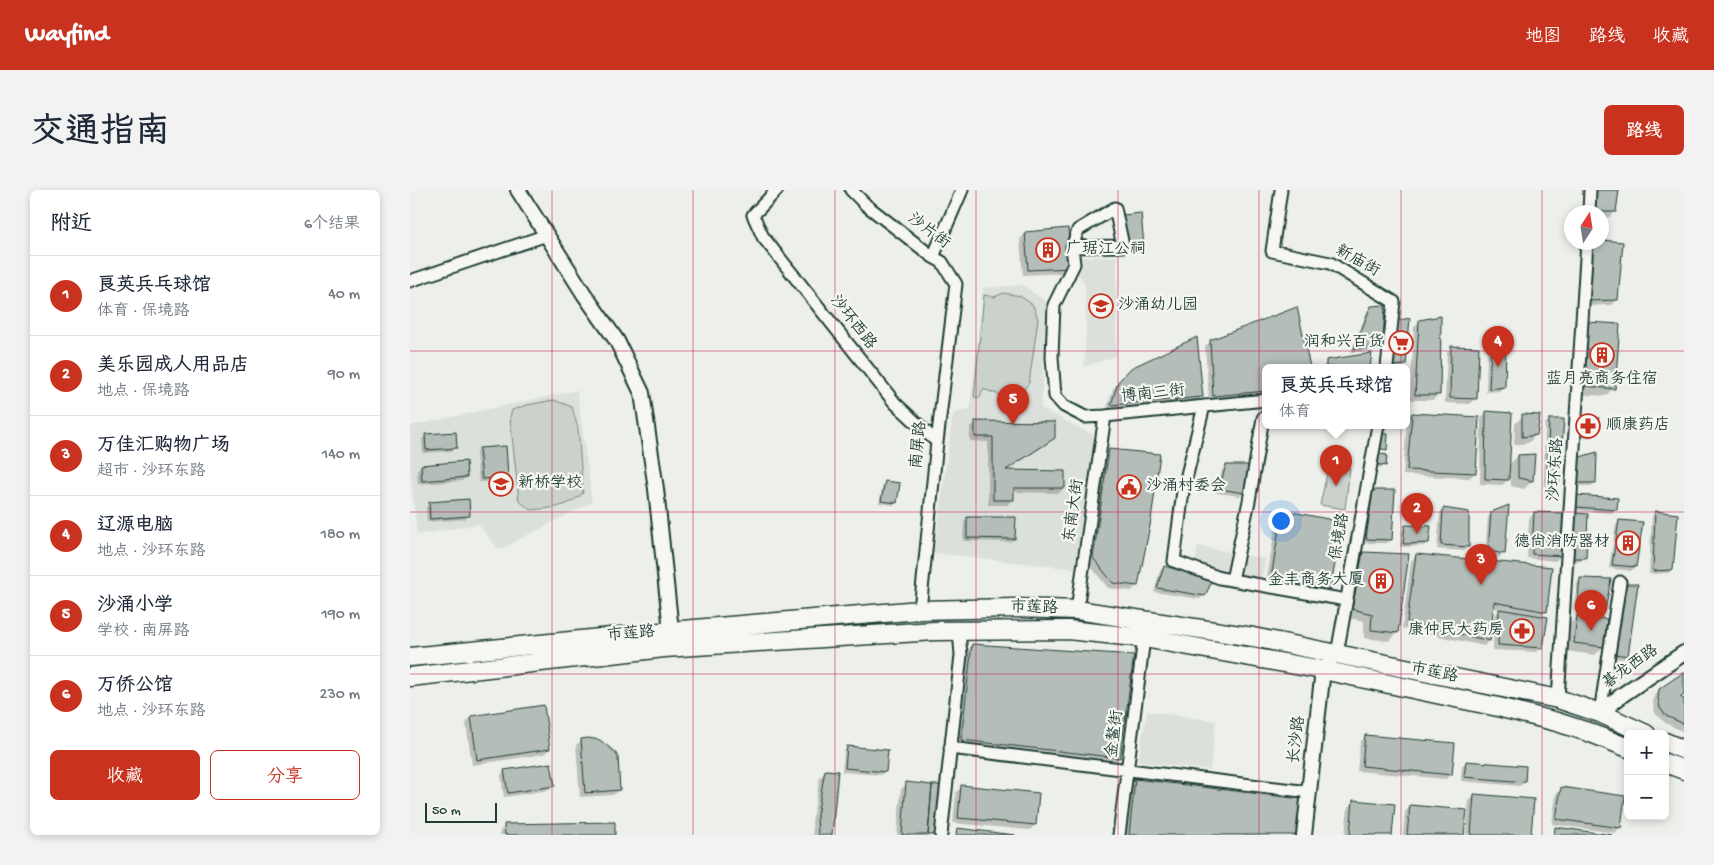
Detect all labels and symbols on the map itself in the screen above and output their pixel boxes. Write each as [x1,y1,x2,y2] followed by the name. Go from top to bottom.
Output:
[1564,205,1609,250] north arrow
[903,208,954,254] street label: 沙片街
[1035,237,1061,263] building icon: 广琚江公祠
[1066,239,1146,260] place label: 广琚江公祠
[1331,240,1384,282] street label: 新庙街
[825,291,881,354] street label: 沙环西路
[1088,293,1114,319] school or university icon: 沙涌幼儿园
[1118,295,1198,316] place label: 沙涌幼儿园
[1482,326,1514,367] pin: 4
[1388,330,1414,356] supermarket icon: 润和兴百货
[1304,333,1384,353] place label: 润和兴百货
[1589,342,1615,368] building icon: 蓝月亮商务住宿
[1546,369,1658,390] place label: 蓝月亮商务住宿
[1120,380,1186,408] street label: 博南三街
[997,384,1029,425] pin: 5
[1575,413,1601,439] pharmacy icon: 顺康药店
[1606,415,1670,436] place label: 顺康药店
[906,420,932,470] street label: 南屏路
[1543,437,1569,503] street label: 沙环东路
[1320,445,1352,486] pin: 1
[488,471,514,497] school or university icon: 新桥学校
[518,474,582,494] place label: 新桥学校
[1116,474,1142,500] public building icon: 沙涌村委会
[1146,476,1226,497] place label: 沙涌村委会
[1059,478,1089,544] street label: 东南大街
[1401,493,1433,534] pin: 2
[1268,508,1294,534] your location
[1326,511,1355,562] street label: 保境路
[1615,530,1641,556] building icon: 德尚消防器材
[1514,533,1610,553] place label: 德尚消防器材
[1465,544,1497,585] pin: 3
[1368,568,1394,594] building icon: 金丰商务大厦
[1268,571,1364,591] place label: 金丰商务大厦
[1575,590,1607,631] pin: 6
[1010,597,1058,619] street label: 市莲路
[1509,618,1535,644] pharmacy icon: 康仲民大药房
[1408,620,1504,641] place label: 康仲民大药房
[606,621,656,647] street label: 市莲路
[1598,640,1663,694] street label: 碁龙西路
[1409,658,1460,688] street label: 市莲路
[1103,709,1128,759] street label: 金鳌街
[1284,715,1310,765] street label: 长沙路
[425,800,498,823] scale bar

